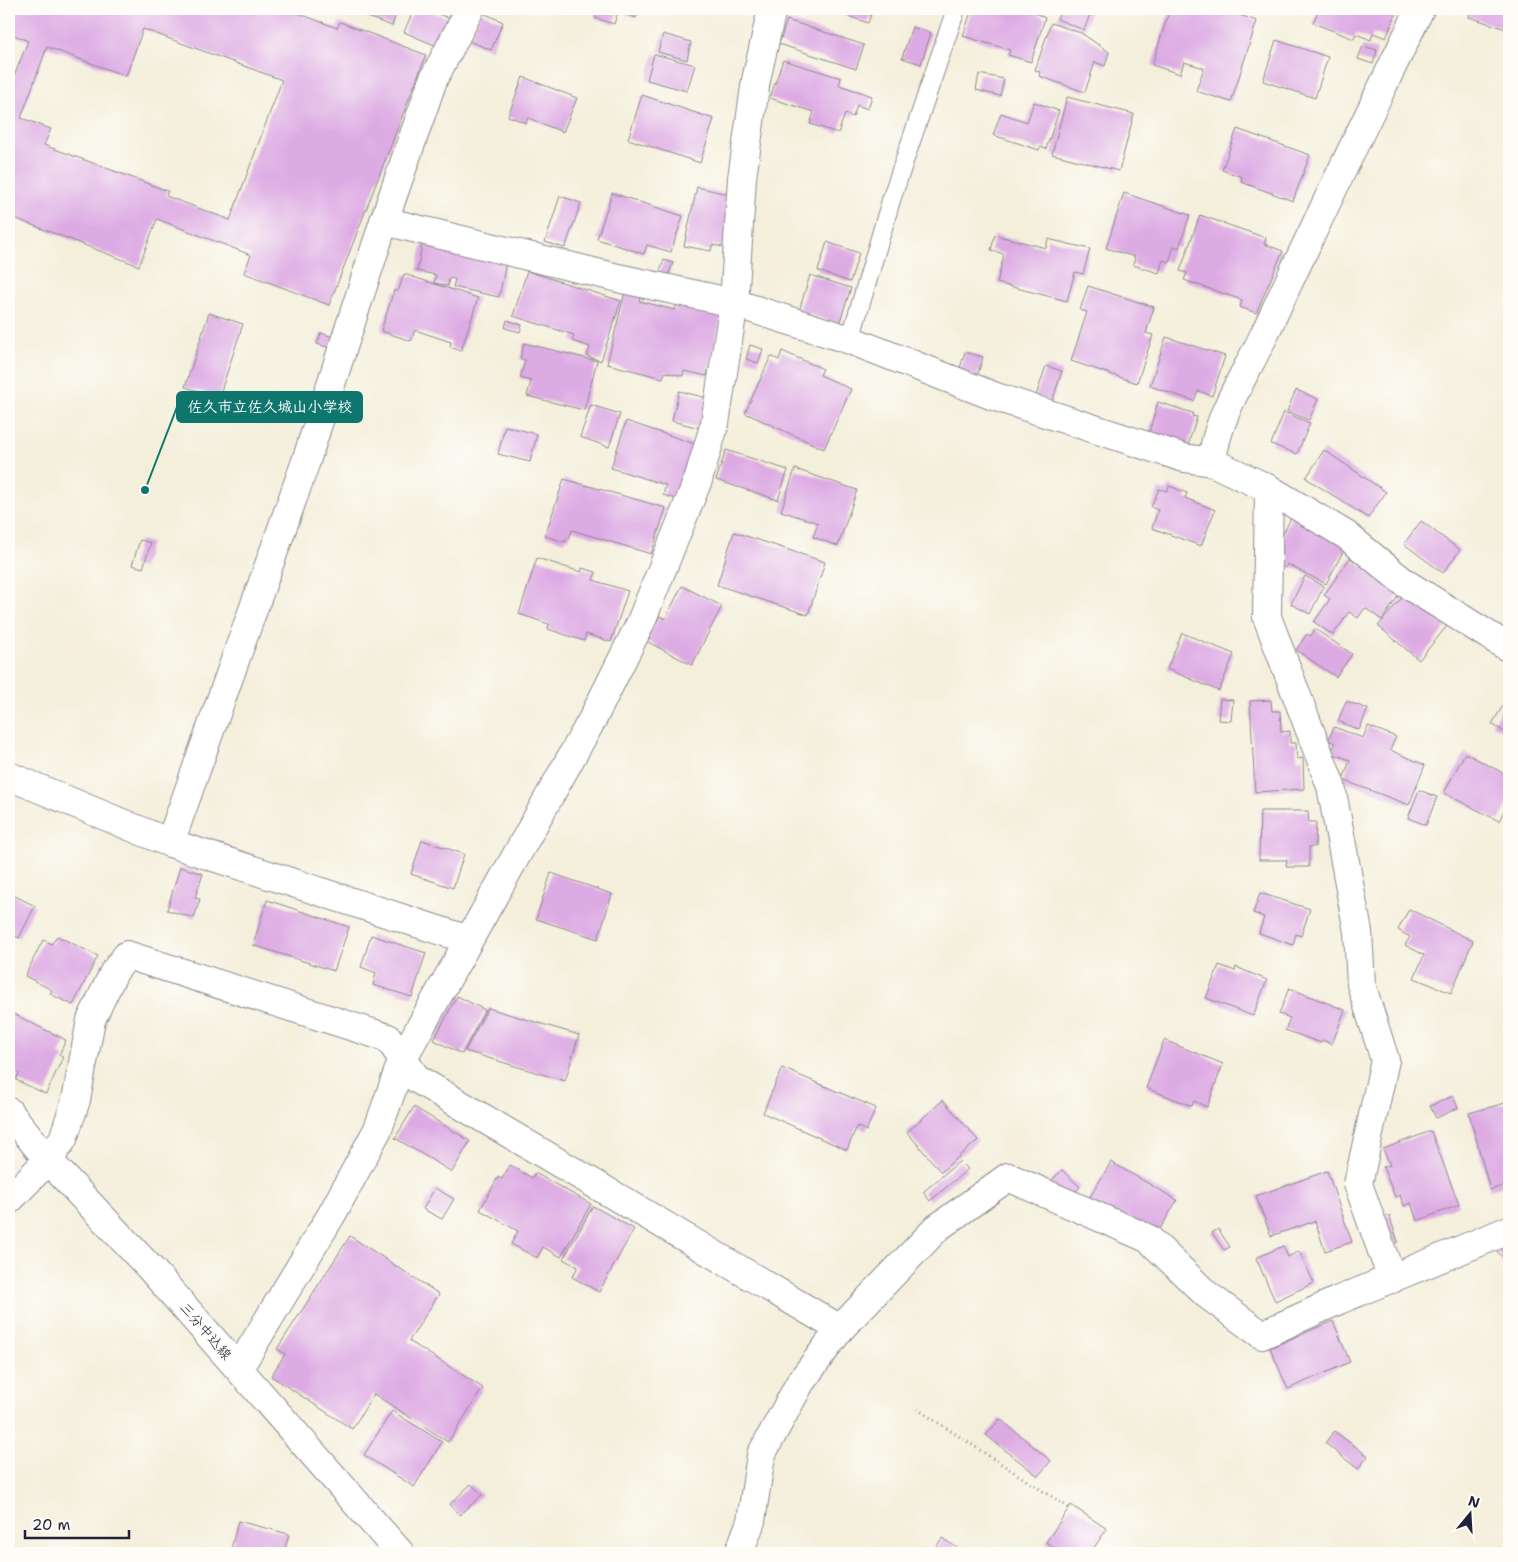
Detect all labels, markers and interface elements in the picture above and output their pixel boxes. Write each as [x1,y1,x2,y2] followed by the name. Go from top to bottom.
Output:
[177,392,362,422] callout: 佐久市立佐久城山小学校
[187,397,353,417] text: 佐久市立佐久城山小学校
[176,1299,236,1363] street label: 三分中込線
[1446,1490,1496,1540] north arrow
[1466,1491,1482,1512] text: N
[25,1507,129,1539] scale bar
[32,1515,71,1535] text: 20 m

